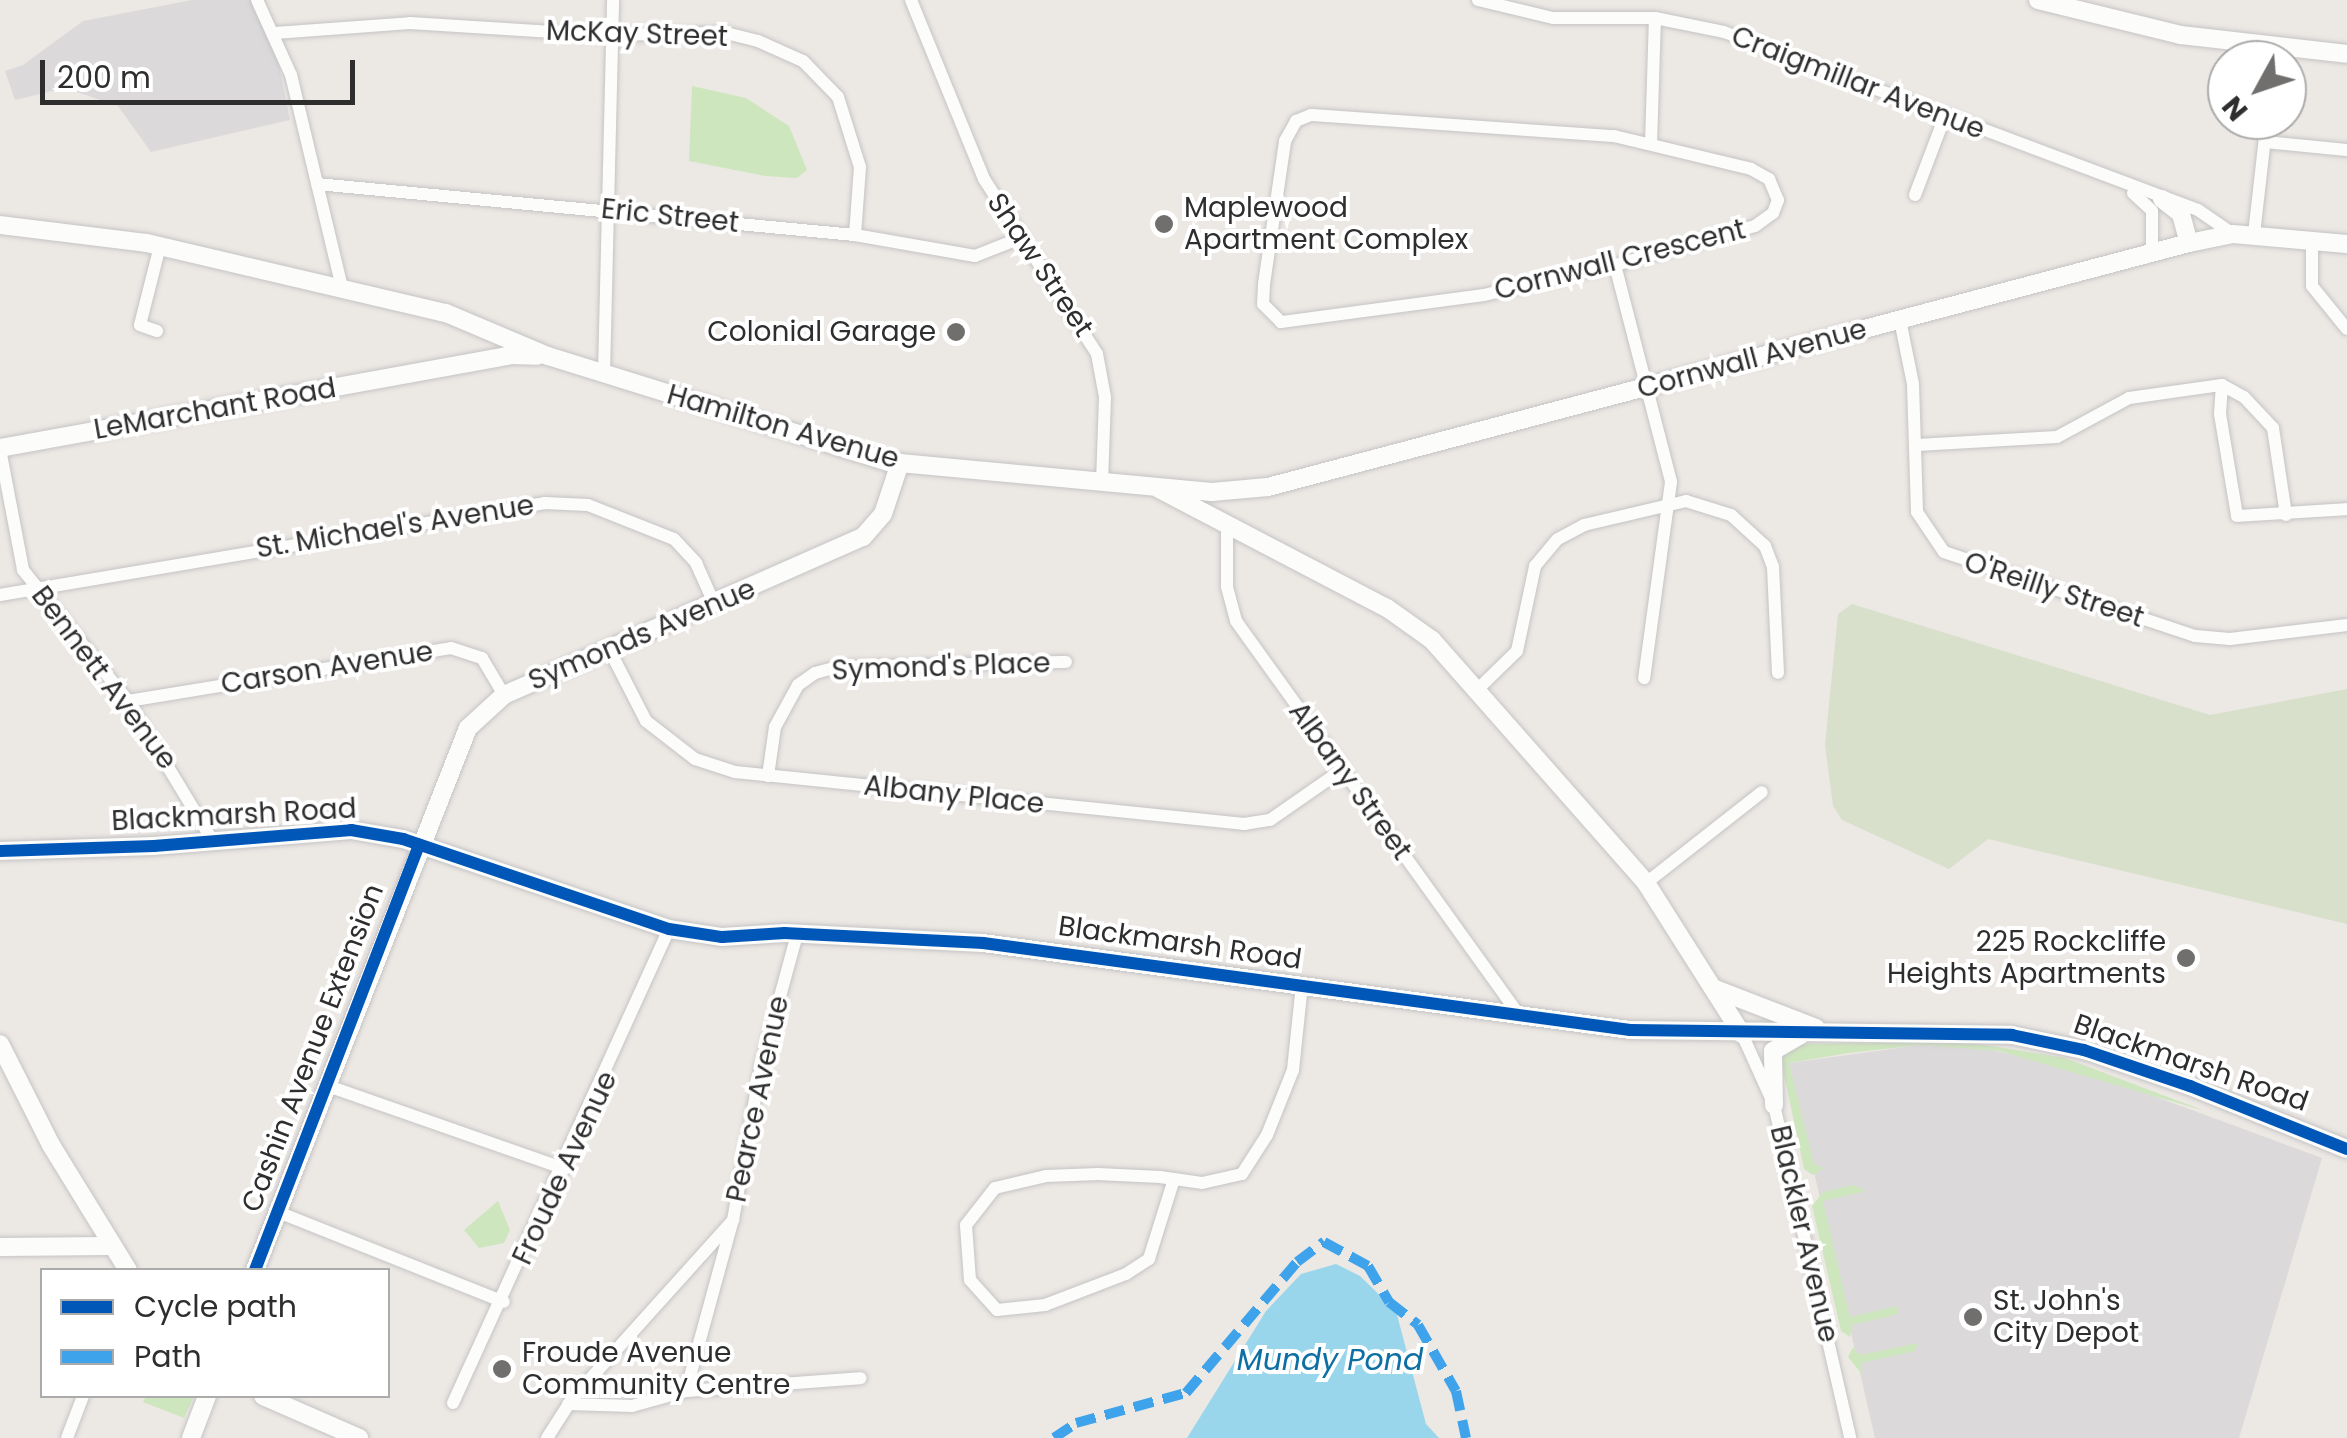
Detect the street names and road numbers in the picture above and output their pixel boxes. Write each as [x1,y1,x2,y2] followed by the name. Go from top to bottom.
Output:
[545,14,729,54] street label: McKay Street
[1727,19,1989,147] street label: Craigmillar Avenue
[980,187,1100,343] street label: Shaw Street
[600,192,740,240] street label: Eric Street
[1491,213,1749,307] street label: Cornwall Crescent
[1634,312,1870,406] street label: Cornwall Avenue
[91,371,339,447] street label: LeMarchant Road
[663,378,903,476] street label: Hamilton Avenue
[254,488,536,566] street label: St. Michael's Avenue
[1960,545,2148,635] street label: O'Reilly Street
[524,572,760,698] street label: Symonds Avenue
[24,580,184,776] street label: Bennett Avenue
[219,635,435,701] street label: Carson Avenue
[831,646,1051,688] street label: Symond's Place
[1282,696,1418,866] street label: Albany Street
[862,769,1046,821] street label: Albany Place
[111,792,357,838] street label: Blackmarsh Road
[235,879,391,1217] street label: Cashin Avenue Extension
[1056,909,1304,977] street label: Blackmarsh Road
[720,993,796,1205] street label: Pearce Avenue
[2070,1007,2312,1119] street label: Blackmarsh Road
[506,1066,624,1270] street label: Froude Avenue
[1763,1122,1845,1346] street label: Blackler Avenue

